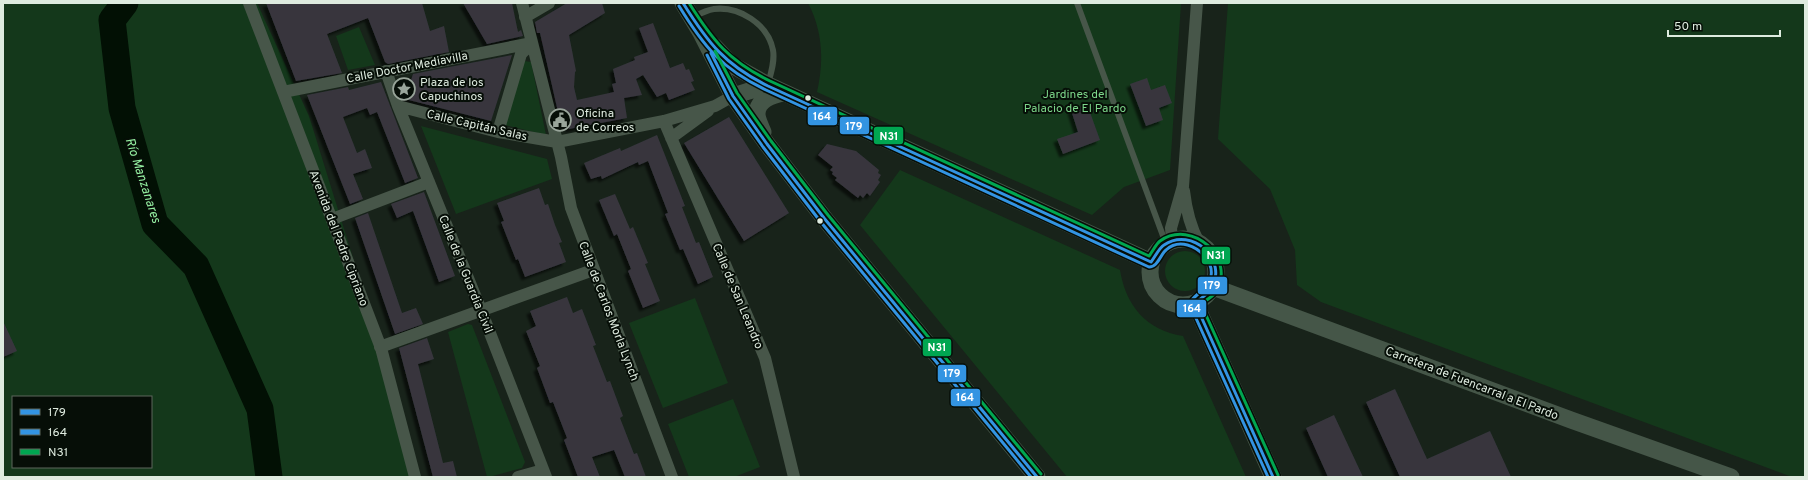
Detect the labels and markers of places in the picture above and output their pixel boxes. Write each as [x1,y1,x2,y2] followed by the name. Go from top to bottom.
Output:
[420,75,484,105] place label: Plaza de los Capuchinos
[391,76,417,102] place icon: Plaza de los Capuchinos
[803,93,813,103] unlabelled marker
[576,106,634,136] place label: Oficina de Correos
[547,107,573,133] public building icon: Oficina de Correos
[815,216,825,226] unlabelled marker

